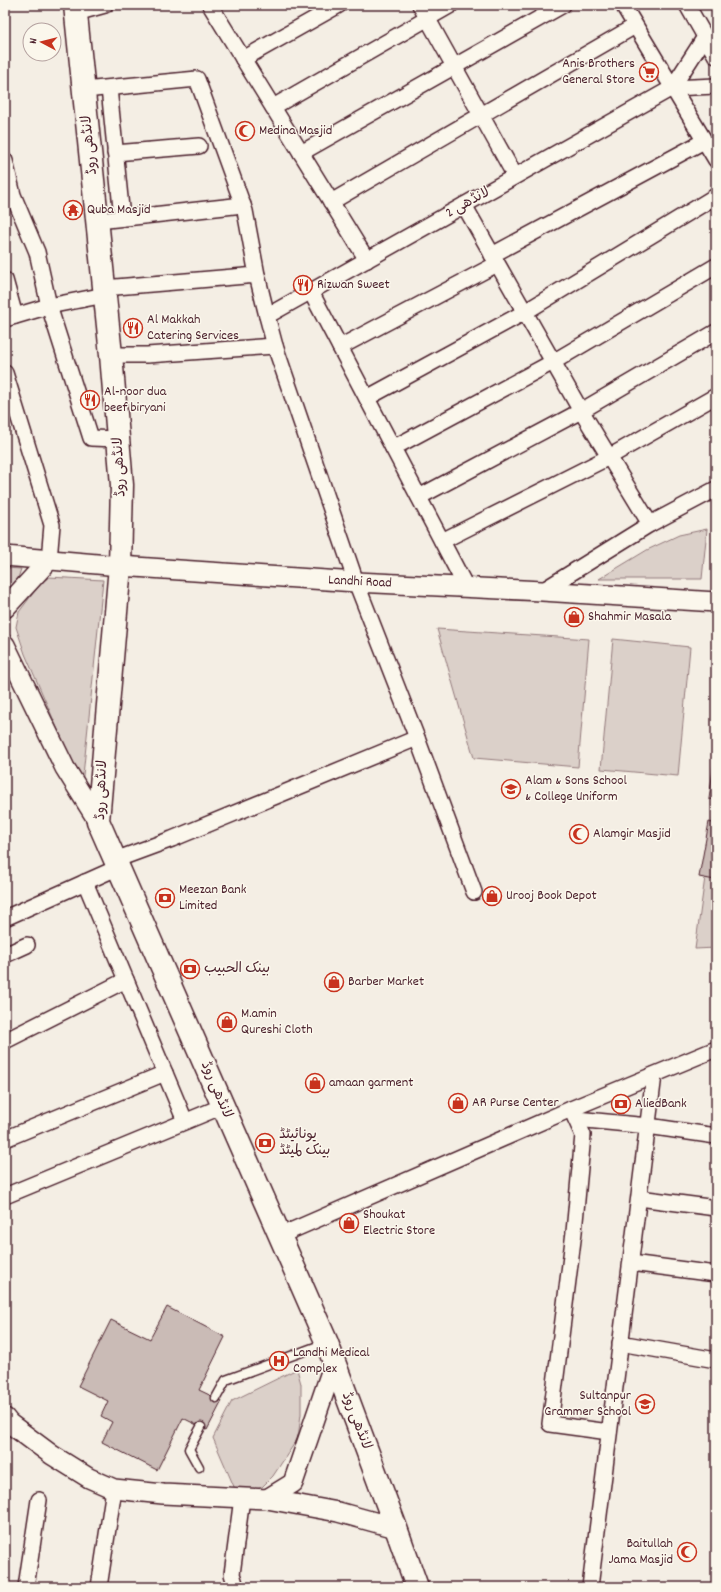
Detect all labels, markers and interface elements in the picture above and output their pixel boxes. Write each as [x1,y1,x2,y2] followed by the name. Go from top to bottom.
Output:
[22,22,62,62] north arrow
[26,37,42,45] text: N
[562,54,635,90] place label: Anis Brothers General Store
[638,61,660,83] supermarket icon: Anis Brothers General Store
[77,114,103,176] street label: لانڈھی روڈ
[234,120,256,142] mosque icon: Medina Masjid
[259,121,332,141] place label: Medina Masjid
[442,183,494,223] street label: لانڈھی 2
[62,199,84,221] temple icon: Quba Masjid
[87,200,151,220] place label: Quba Masjid
[292,274,314,296] restaurant icon: Rizwan Sweet
[317,275,390,295] place label: Rizwan Sweet
[147,310,239,346] place label: Al Makkah Catering Services
[122,317,144,339] restaurant icon: Al Makkah Catering Services
[104,382,167,418] place label: Al-noor dua beef biryani
[79,389,101,411] restaurant icon: Al-noor dua beef biryani
[108,436,132,498] street label: لانڈھی روڈ
[328,570,392,594] street label: Landhi Road
[563,606,585,628] shop icon: Shahmir Masala
[588,607,672,627] place label: Shahmir Masala
[91,760,113,820] street label: لانڈھی روڈ
[525,771,627,807] place label: Alam & Sons School & College Uniform
[500,778,522,800] school or university icon: Alam & Sons School & College Uniform
[568,823,590,845] mosque icon: Alamgir Masjid
[593,824,671,844] place label: Alamgir Masjid
[179,880,247,916] place label: Meezan Bank Limited
[481,885,503,907] shop icon: Urooj Book Depot
[506,886,597,906] place label: Urooj Book Depot
[154,887,176,909] bank icon: Meezan Bank Limited
[179,958,201,980] bank icon: بينک الحبيب
[204,959,270,979] place label: بينک الحبيب
[323,971,345,993] shop icon: Barber Market
[348,972,424,992] place label: Barber Market
[241,1004,313,1040] place label: M.amin Qureshi Cloth
[216,1011,238,1033] shop icon: M.amin Qureshi Cloth
[195,1058,237,1122] street label: لانڈھی روڈ
[304,1072,326,1094] shop icon: amaan garment
[329,1073,413,1093] place label: amaan garment
[447,1092,469,1114] shop icon: AR Purse Center
[472,1093,559,1113] place label: AR Purse Center
[610,1093,632,1115] bank icon: AliedBank
[635,1094,687,1114] place label: AliedBank
[279,1125,330,1161] place label: یونائیٹڈ بینک لمیٹڈ
[254,1132,276,1154] bank icon: یونائیٹڈ بینک لمیٹڈ
[363,1205,435,1241] place label: Shoukat Electric Store
[338,1212,360,1234] shop icon: Shoukat Electric Store
[293,1343,370,1379] place label: Landhi Medical Complex
[268,1350,290,1372] hospital icon: Landhi Medical Complex
[544,1386,632,1422] place label: Sultanpur Grammer School
[336,1389,376,1453] street label: لانڈھی روڈ
[634,1393,656,1415] school or university icon: Sultanpur Grammer School
[608,1534,673,1570] place label: Baitullah Jama Masjid
[676,1541,698,1563] mosque icon: Baitullah Jama Masjid

